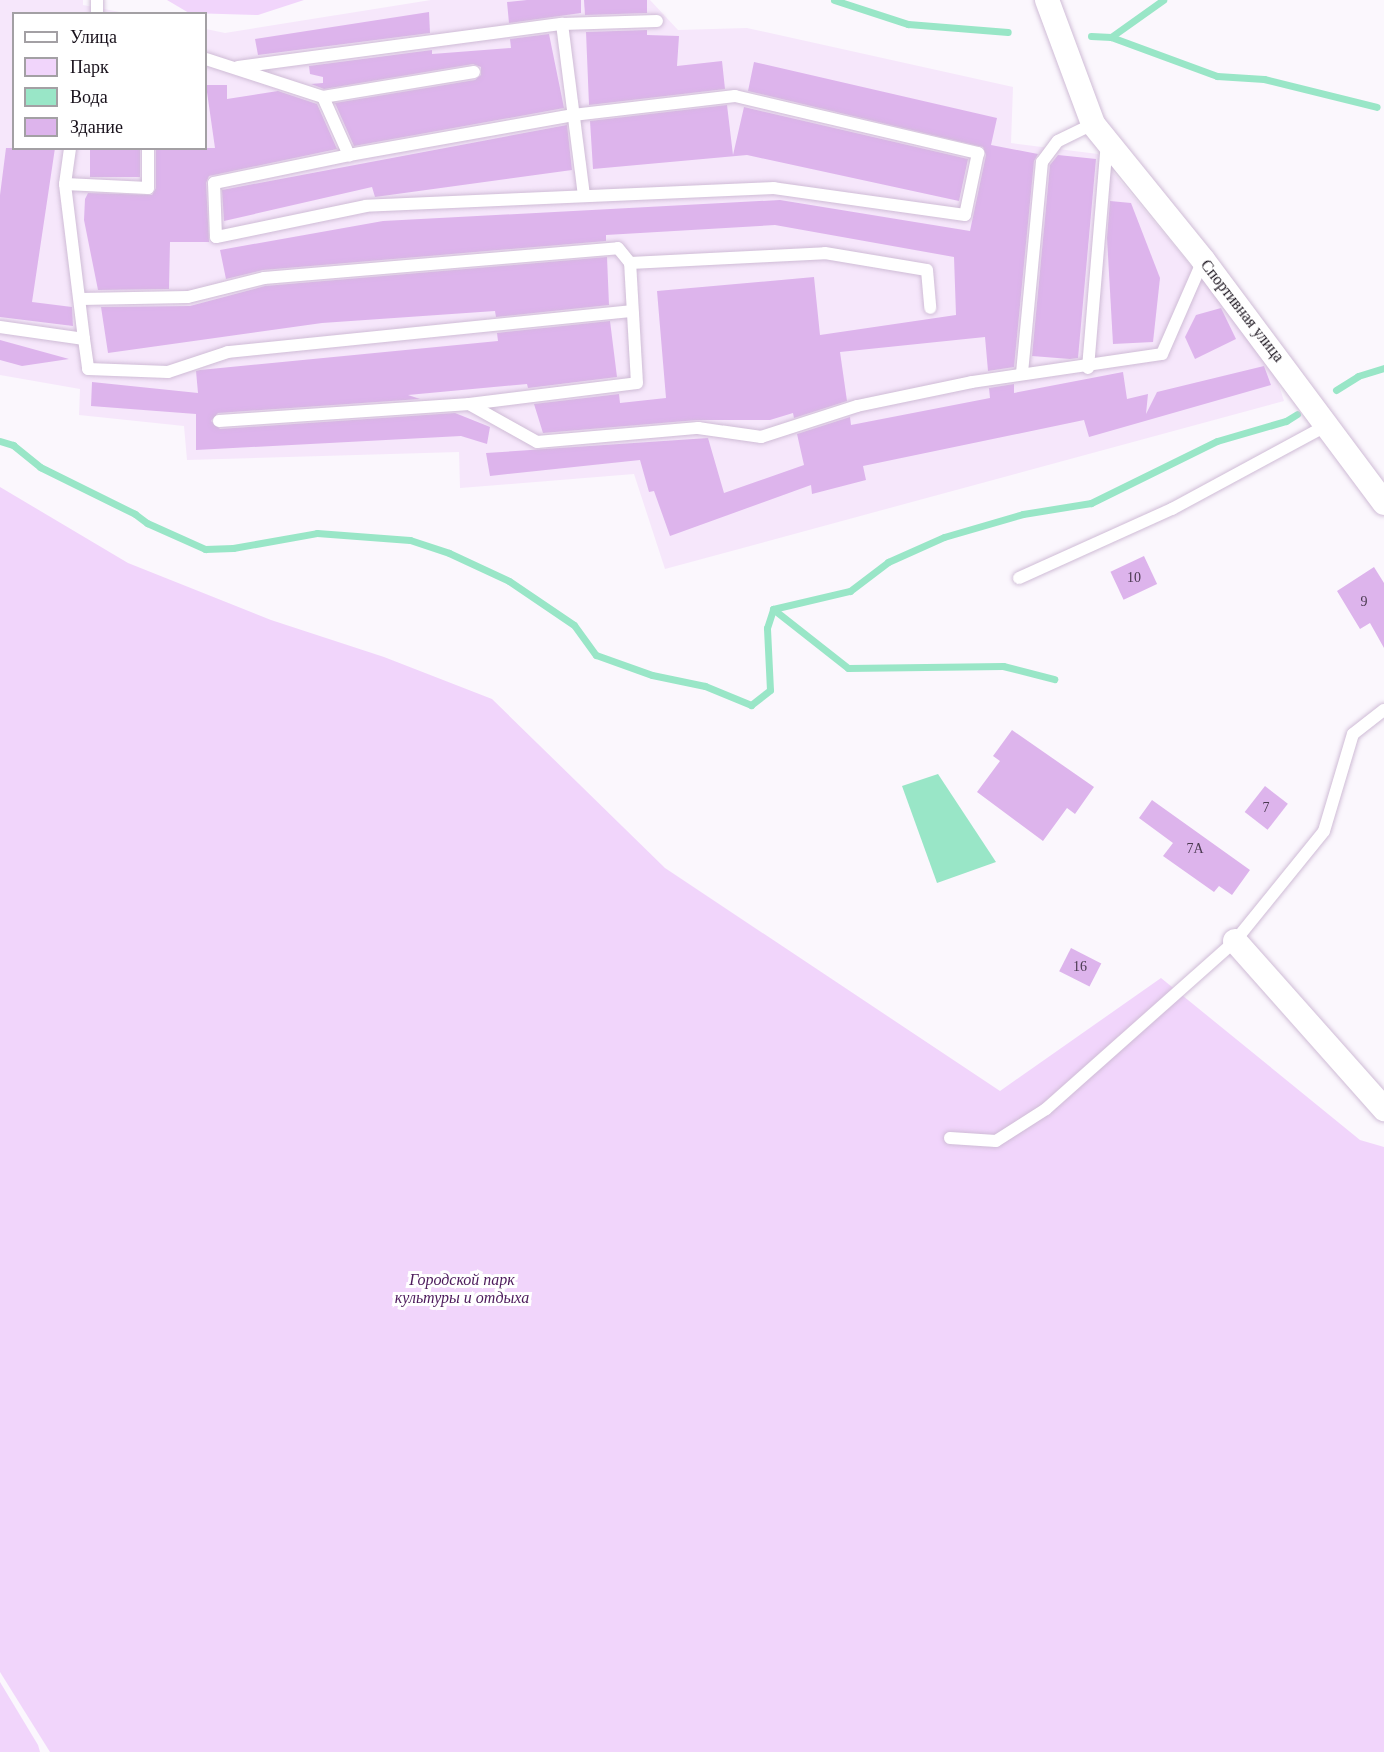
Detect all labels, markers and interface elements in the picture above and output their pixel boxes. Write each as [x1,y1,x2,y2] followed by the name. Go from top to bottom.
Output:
[12,12,207,150] legend
[70,27,117,47] text: Улица
[70,57,109,77] text: Парк
[70,87,108,107] text: Вода
[70,117,123,137] text: Здание
[1196,256,1288,366] street label: Спортивная улица
[1127,570,1141,586] house number: 10
[1360,594,1368,610] house number: 9
[1262,800,1270,816] house number: 7
[1186,841,1204,857] house number: 7А
[1073,959,1087,975] house number: 16
[395,1270,529,1308] park label: Городской парк культуры и отдыха

